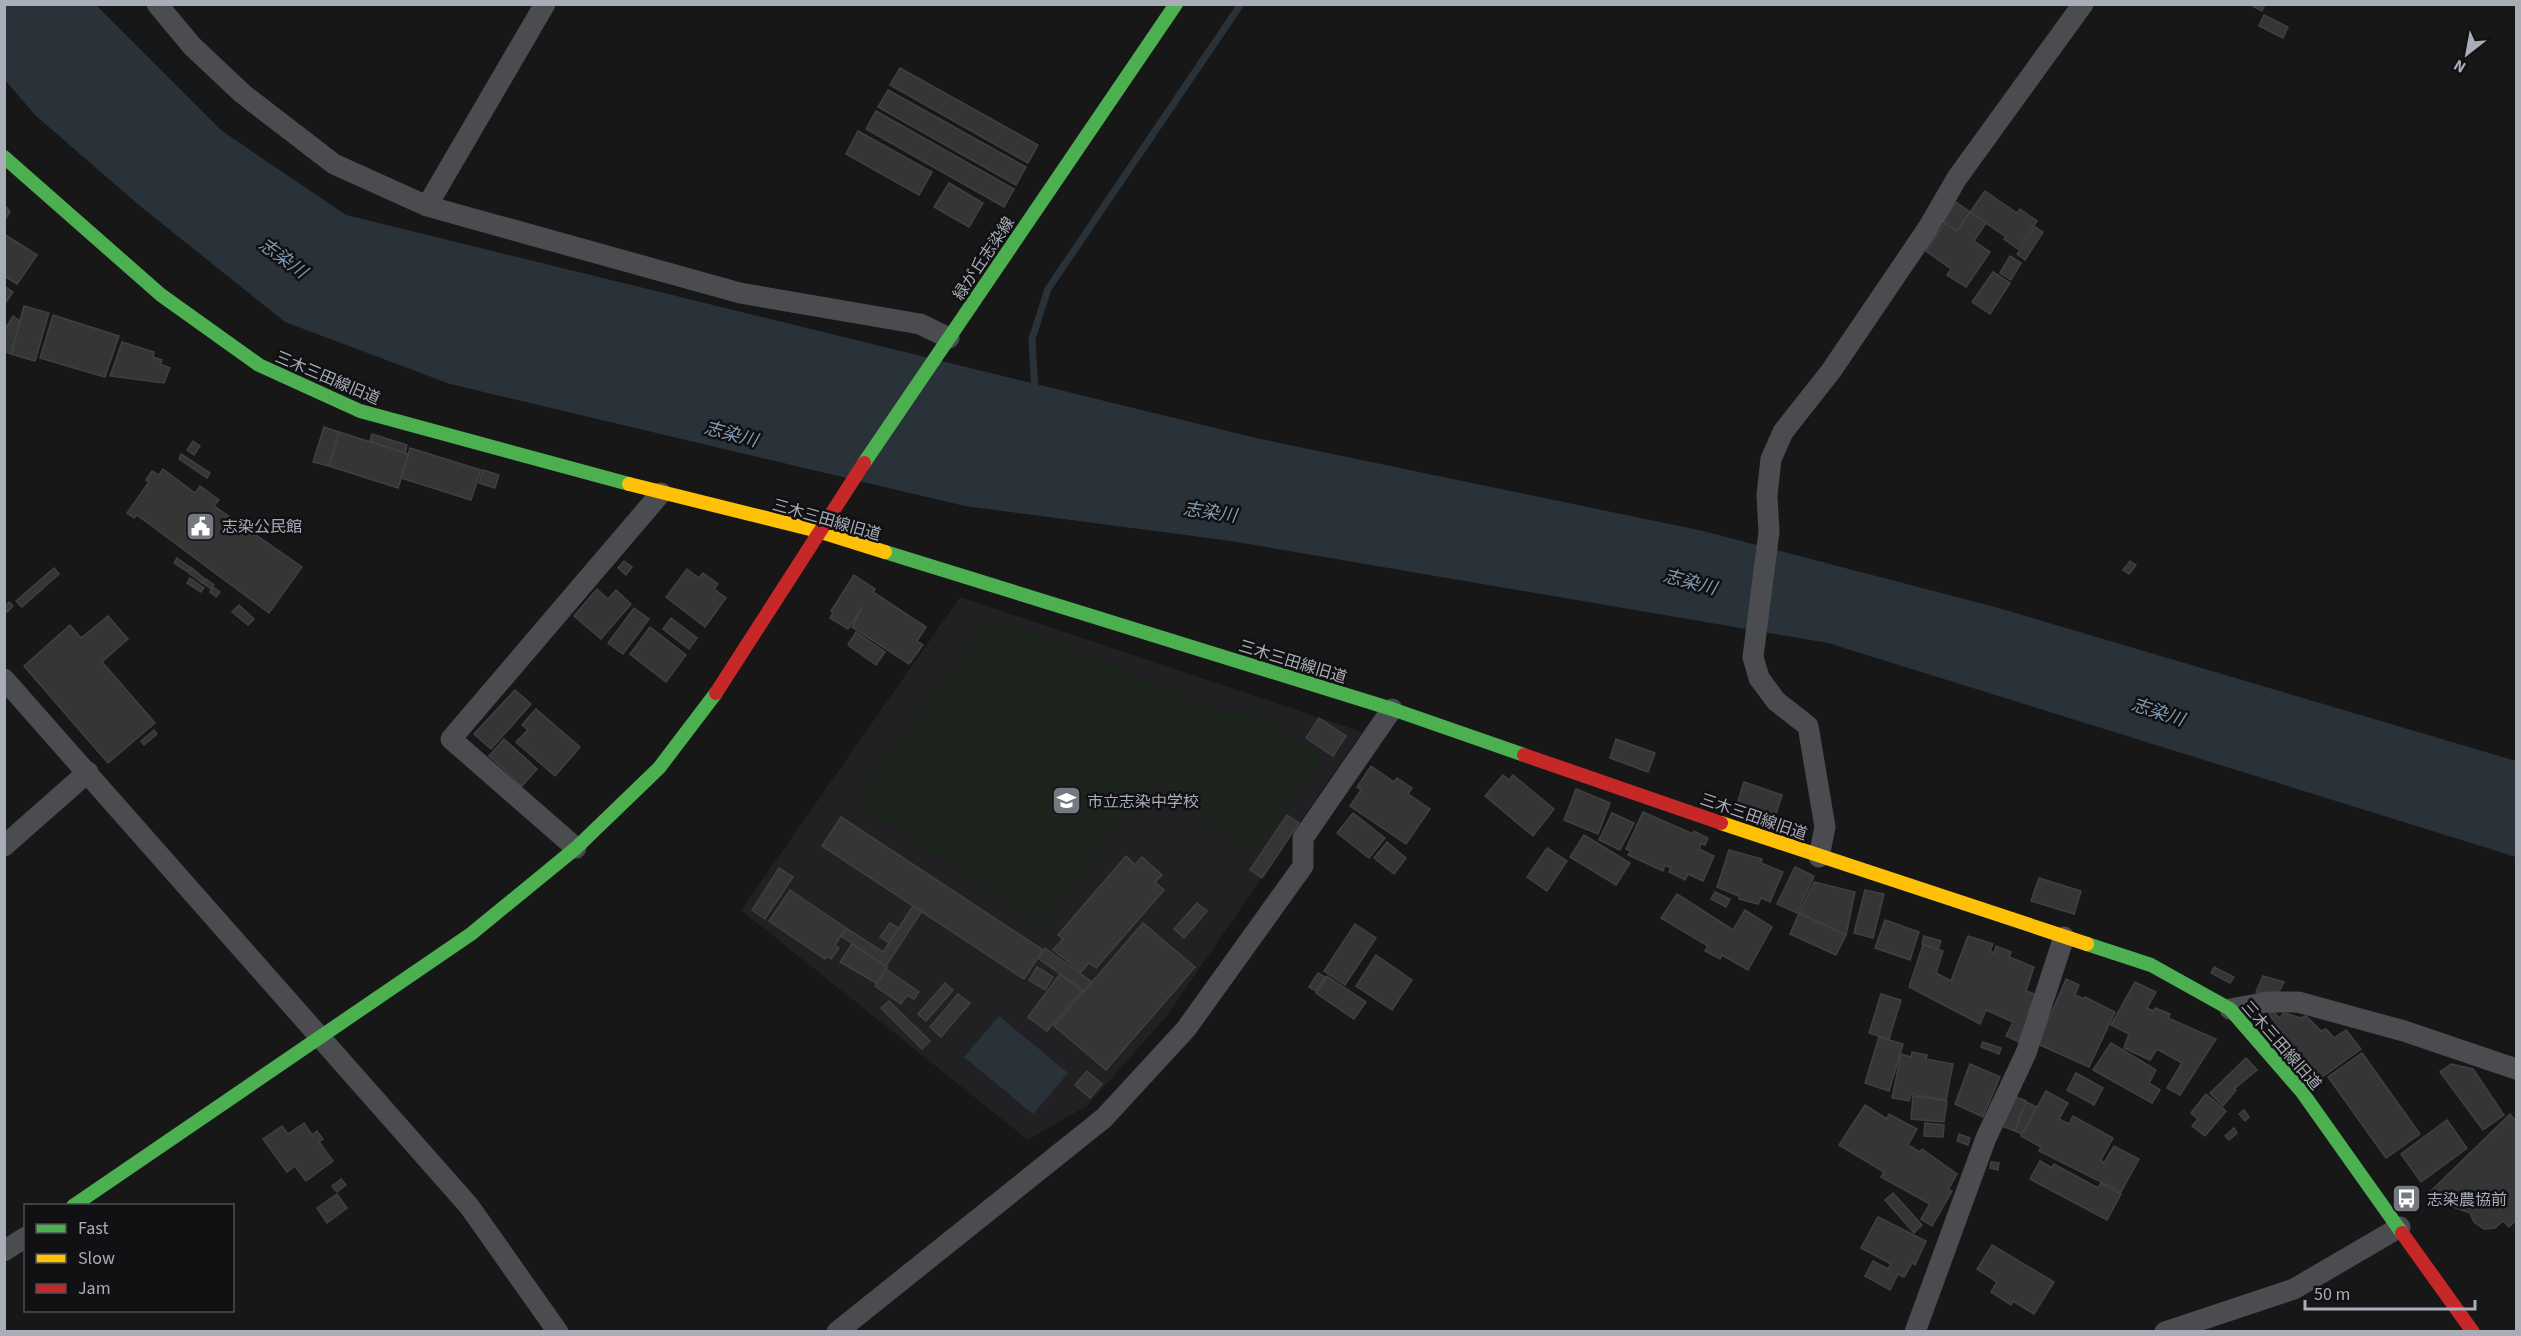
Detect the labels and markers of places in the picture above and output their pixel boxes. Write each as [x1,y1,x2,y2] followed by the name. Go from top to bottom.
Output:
[185,510,217,542] public building icon: 志染公民館
[222,516,302,538] place label: 志染公民館
[1050,785,1082,817] school or university icon: 市立志染中学校
[1087,791,1199,813] place label: 市立志染中学校
[2390,1183,2422,1215] bus stop icon: 志染農協前
[2427,1189,2507,1211] place label: 志染農協前

